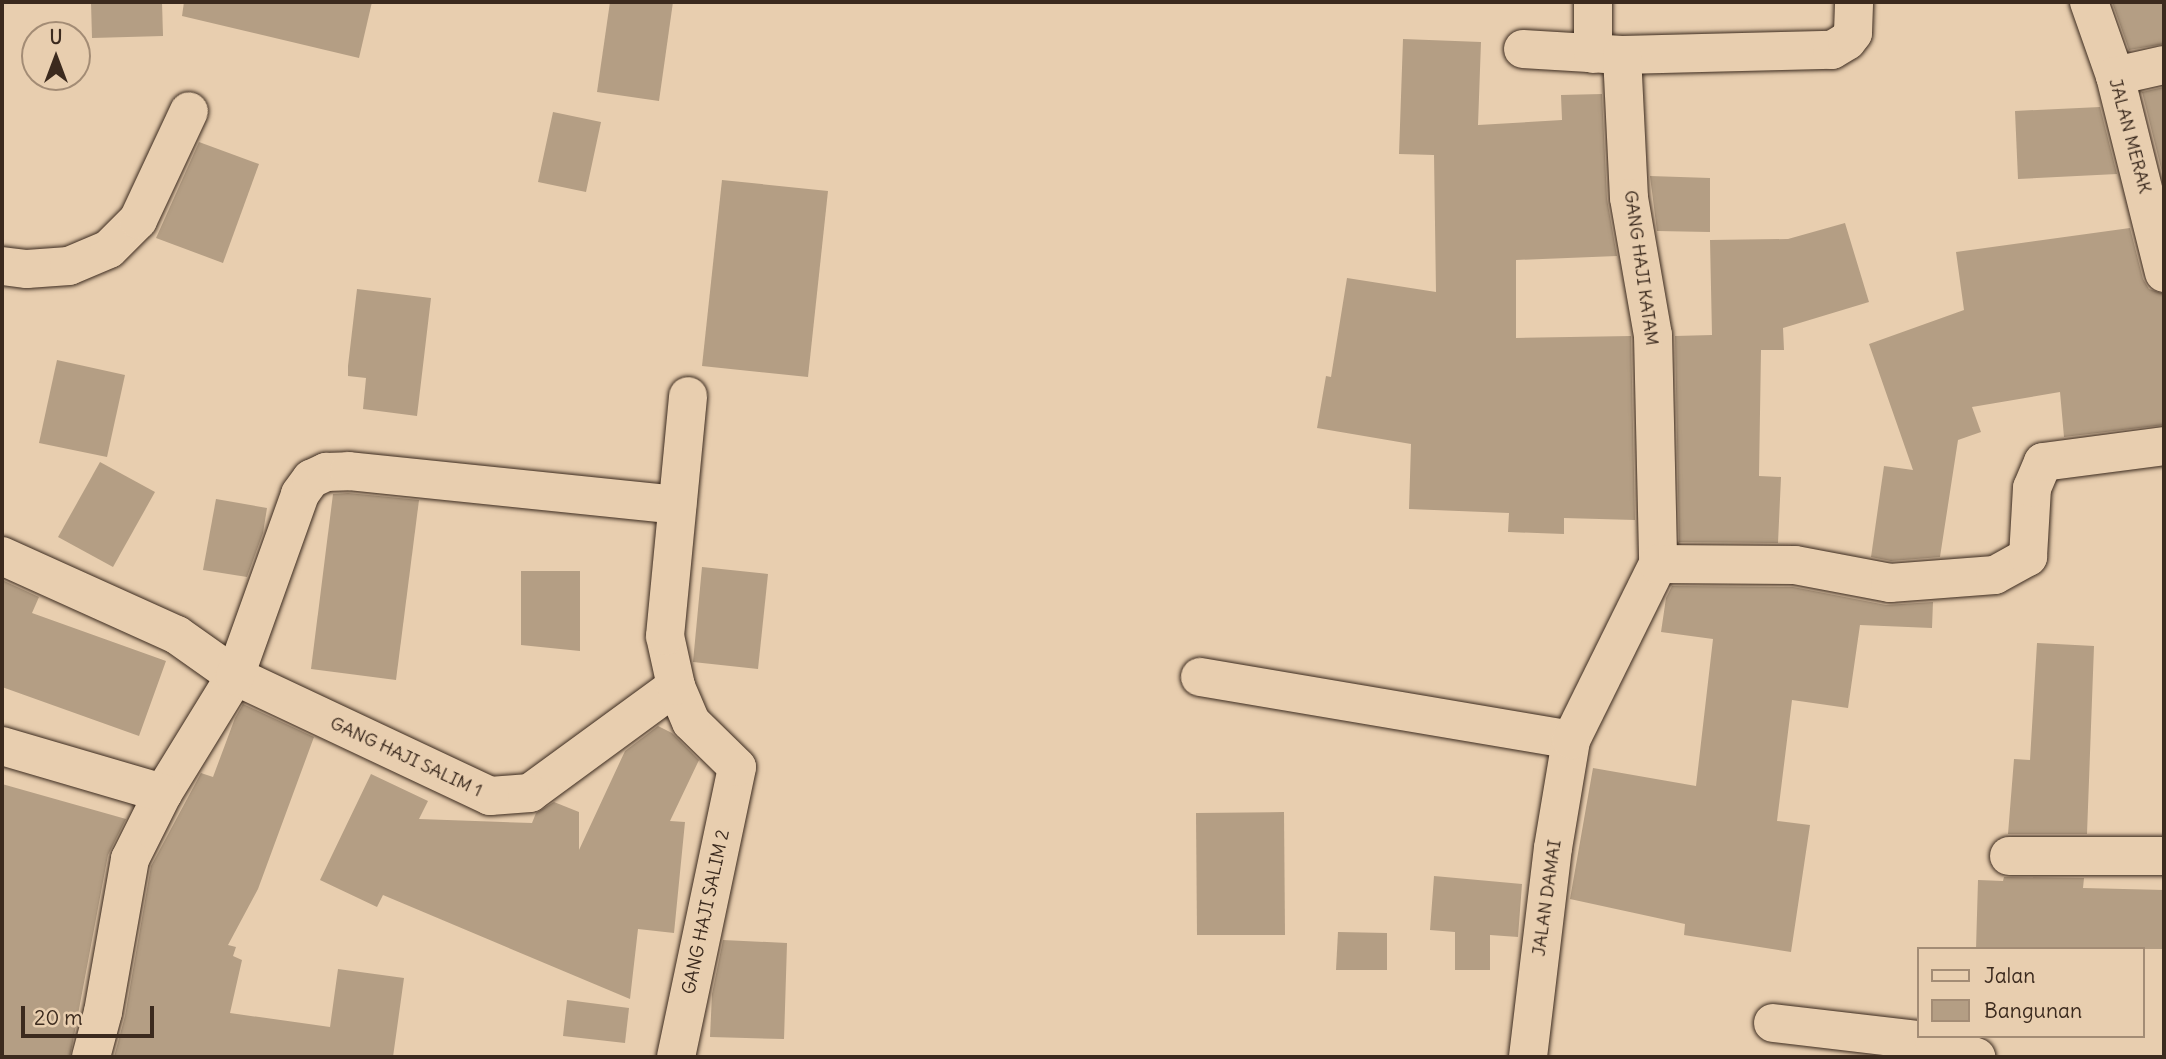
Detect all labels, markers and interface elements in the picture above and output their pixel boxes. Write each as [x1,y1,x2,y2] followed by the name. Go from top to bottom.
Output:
[21,21,91,91] north arrow
[50,25,62,49] text: U
[2104,76,2156,196] street label: JALAN MERAK
[1619,189,1663,347] street label: GANG HAJI KATAM
[327,712,485,802] street label: GANG HAJI SALIM 1
[678,828,734,996] street label: GANG HAJI SALIM 2
[1528,838,1566,958] street label: JALAN DAMAI
[1918,947,2145,1038] legend
[1984,962,2035,989] text: Jalan
[24,992,158,1036] scale bar
[1984,997,2082,1024] text: Bangunan
[34,1004,83,1031] text: 20 m

